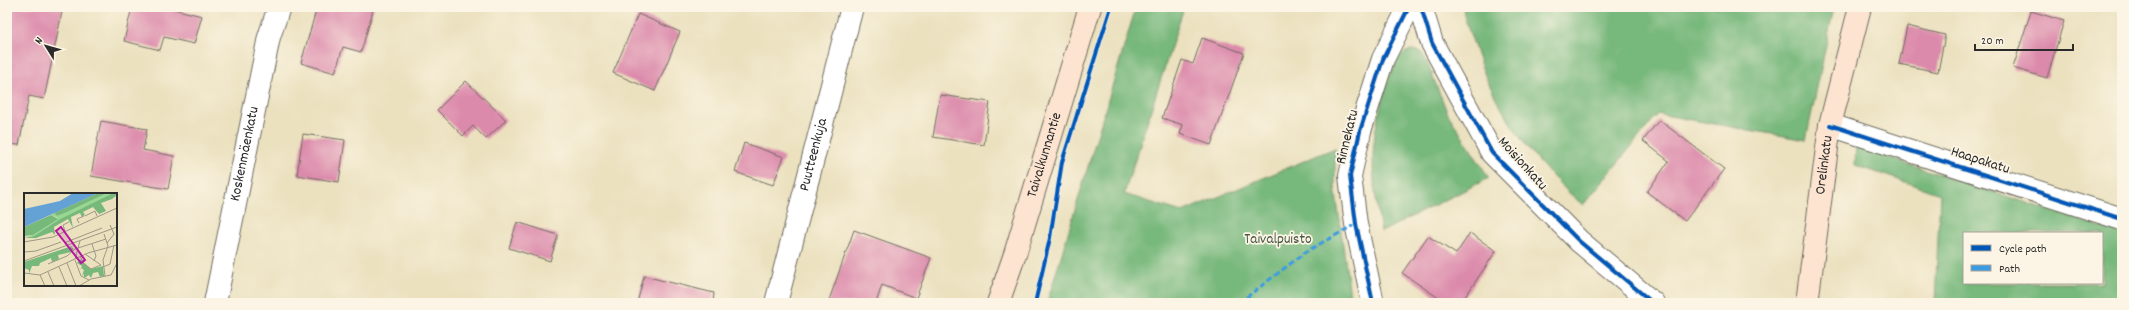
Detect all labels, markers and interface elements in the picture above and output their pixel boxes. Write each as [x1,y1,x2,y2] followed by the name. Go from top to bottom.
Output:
[26,26,66,66] north arrow
[1975,26,2073,52] scale bar
[1981,33,2004,50] text: 20 m
[32,34,48,48] text: N
[225,105,266,203] street label: Koskenmäenkatu
[1331,107,1365,167] street label: Rinnekatu
[1022,110,1068,201] street label: Taivalkunnantie
[794,115,834,194] street label: Puutteenkuja
[1492,132,1552,196] street label: Moisionkatu
[1810,134,1840,196] street label: Orelinkatu
[1948,141,2012,181] street label: Haapakatu
[24,193,117,286] inset map
[1244,229,1312,251] park label: Taivalpuisto
[1963,232,2103,284] legend
[1999,241,2047,258] text: Cycle path
[1999,261,2020,278] text: Path

